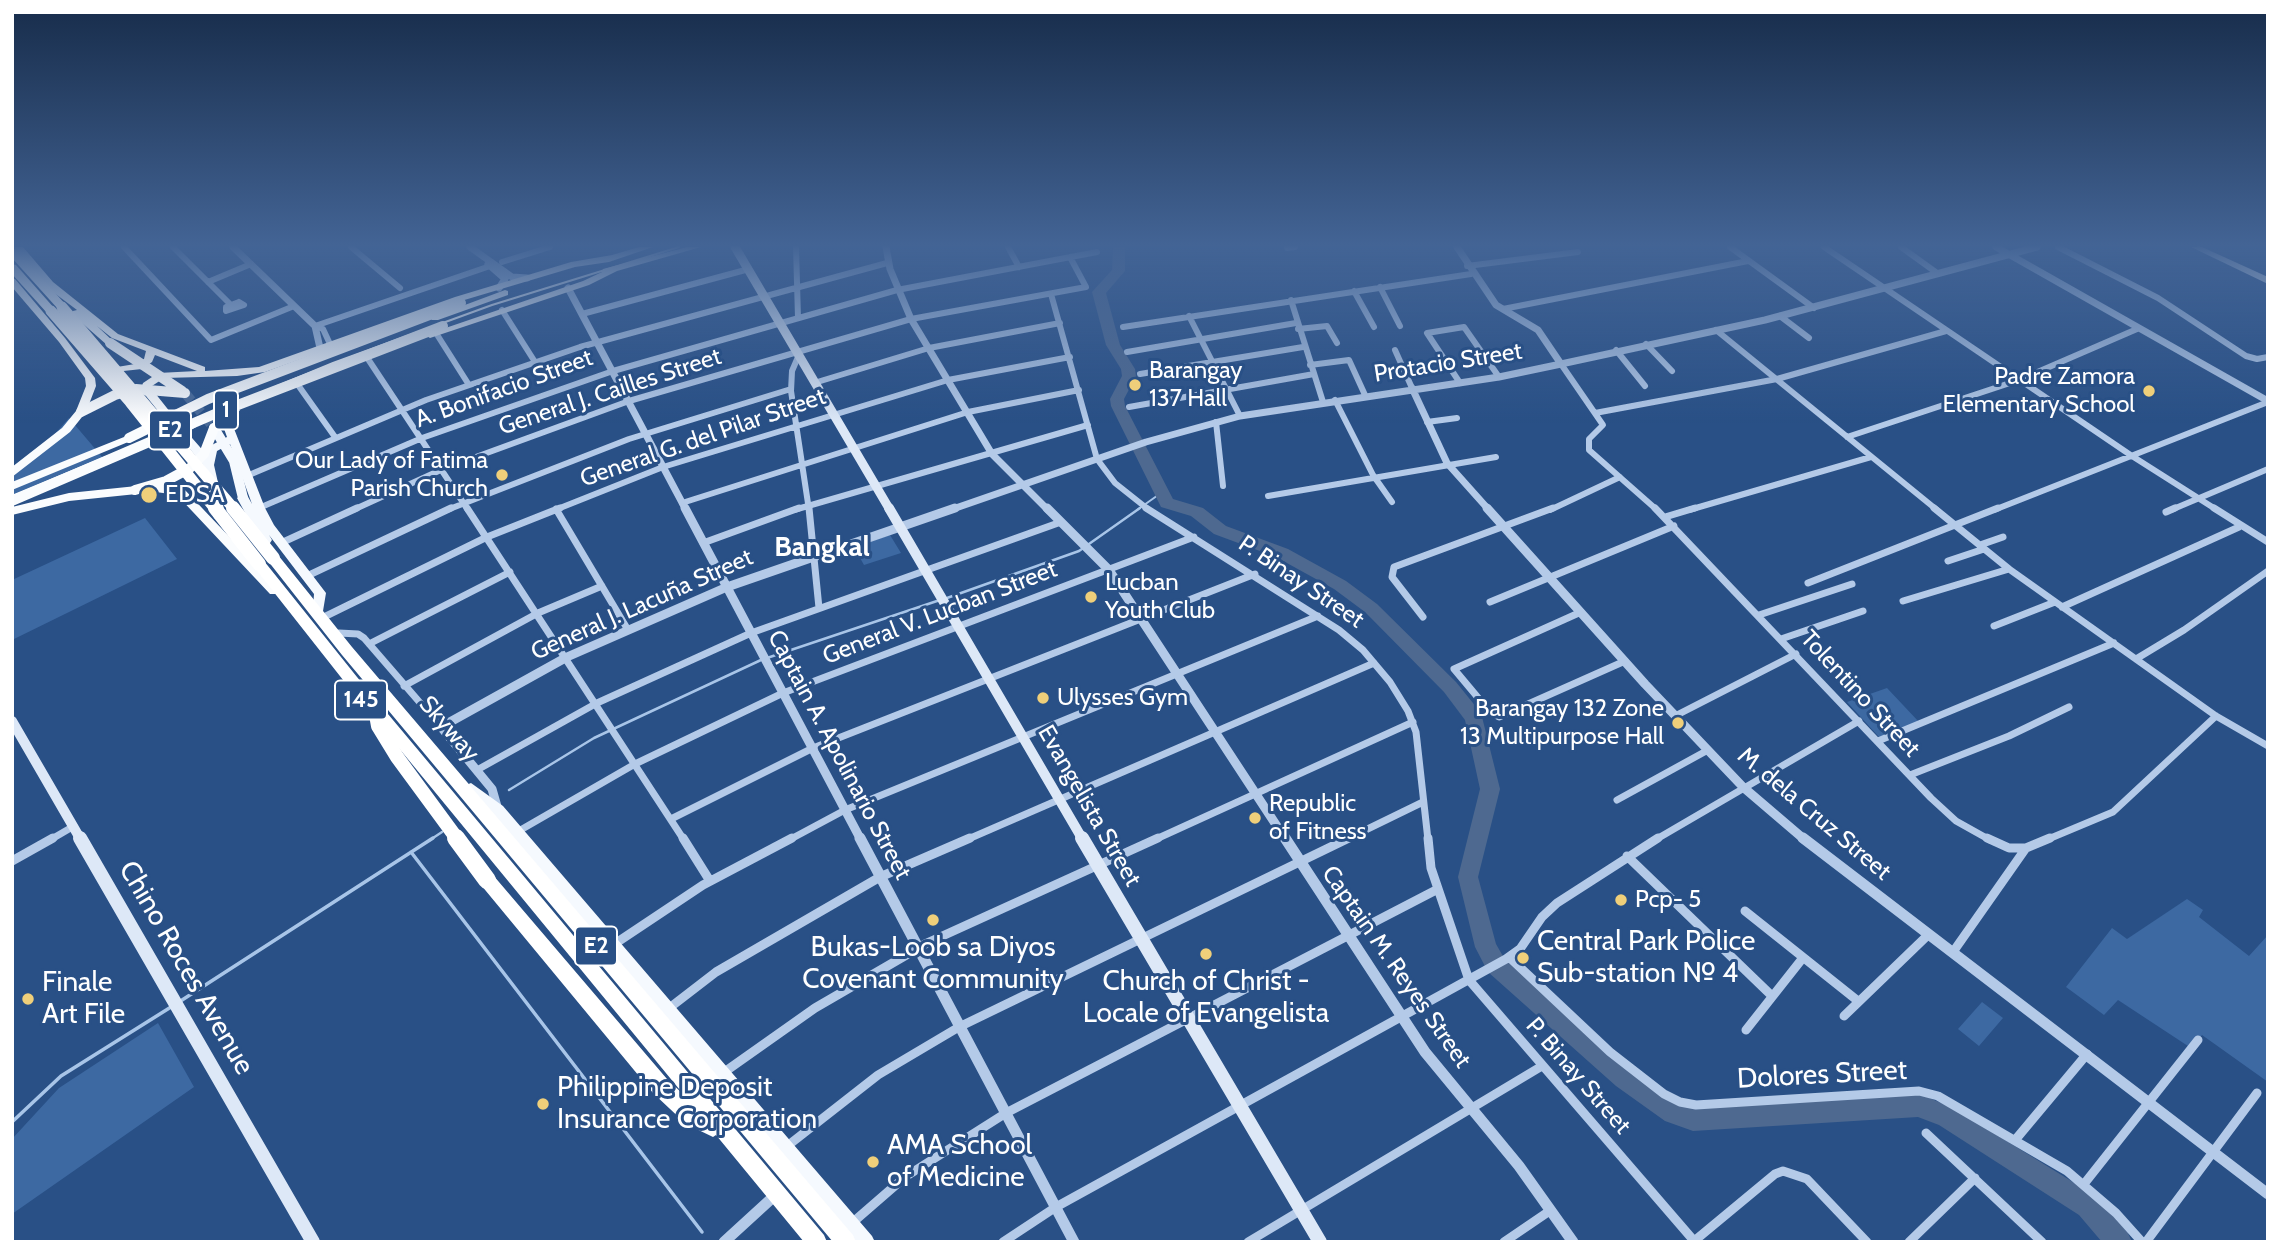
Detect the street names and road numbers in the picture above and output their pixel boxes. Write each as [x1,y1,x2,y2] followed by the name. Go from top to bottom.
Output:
[1372,337,1524,389] street label: Protacio Street
[495,342,725,442] street label: General J. Cailles Street
[411,344,597,434] street label: A. Bonifacio Street
[576,382,830,494] street label: General G. del Pilar Street
[214,390,238,430] road number: 1
[149,410,191,450] road number: E2
[1233,529,1369,635] street label: P. Binay Street
[527,543,757,667] street label: General J. Lacuña Street
[819,555,1061,671] street label: General V. Lucban Street
[761,625,917,885] street label: Captain A. Apolinario Street
[1794,625,1926,763] street label: Tolentino Street
[335,680,387,720] road number: 145
[413,690,485,768] street label: Skyway
[1031,720,1147,892] street label: Evangelista Street
[1731,742,1897,886] street label: M. dela Cruz Street
[111,855,261,1081] street label: Chino Roces Avenue
[1315,860,1477,1074] street label: Captain M. Reyes Street
[575,926,617,965] road number: E2
[1520,1012,1636,1140] street label: P. Binay Street
[1736,1054,1908,1096] street label: Dolores Street

